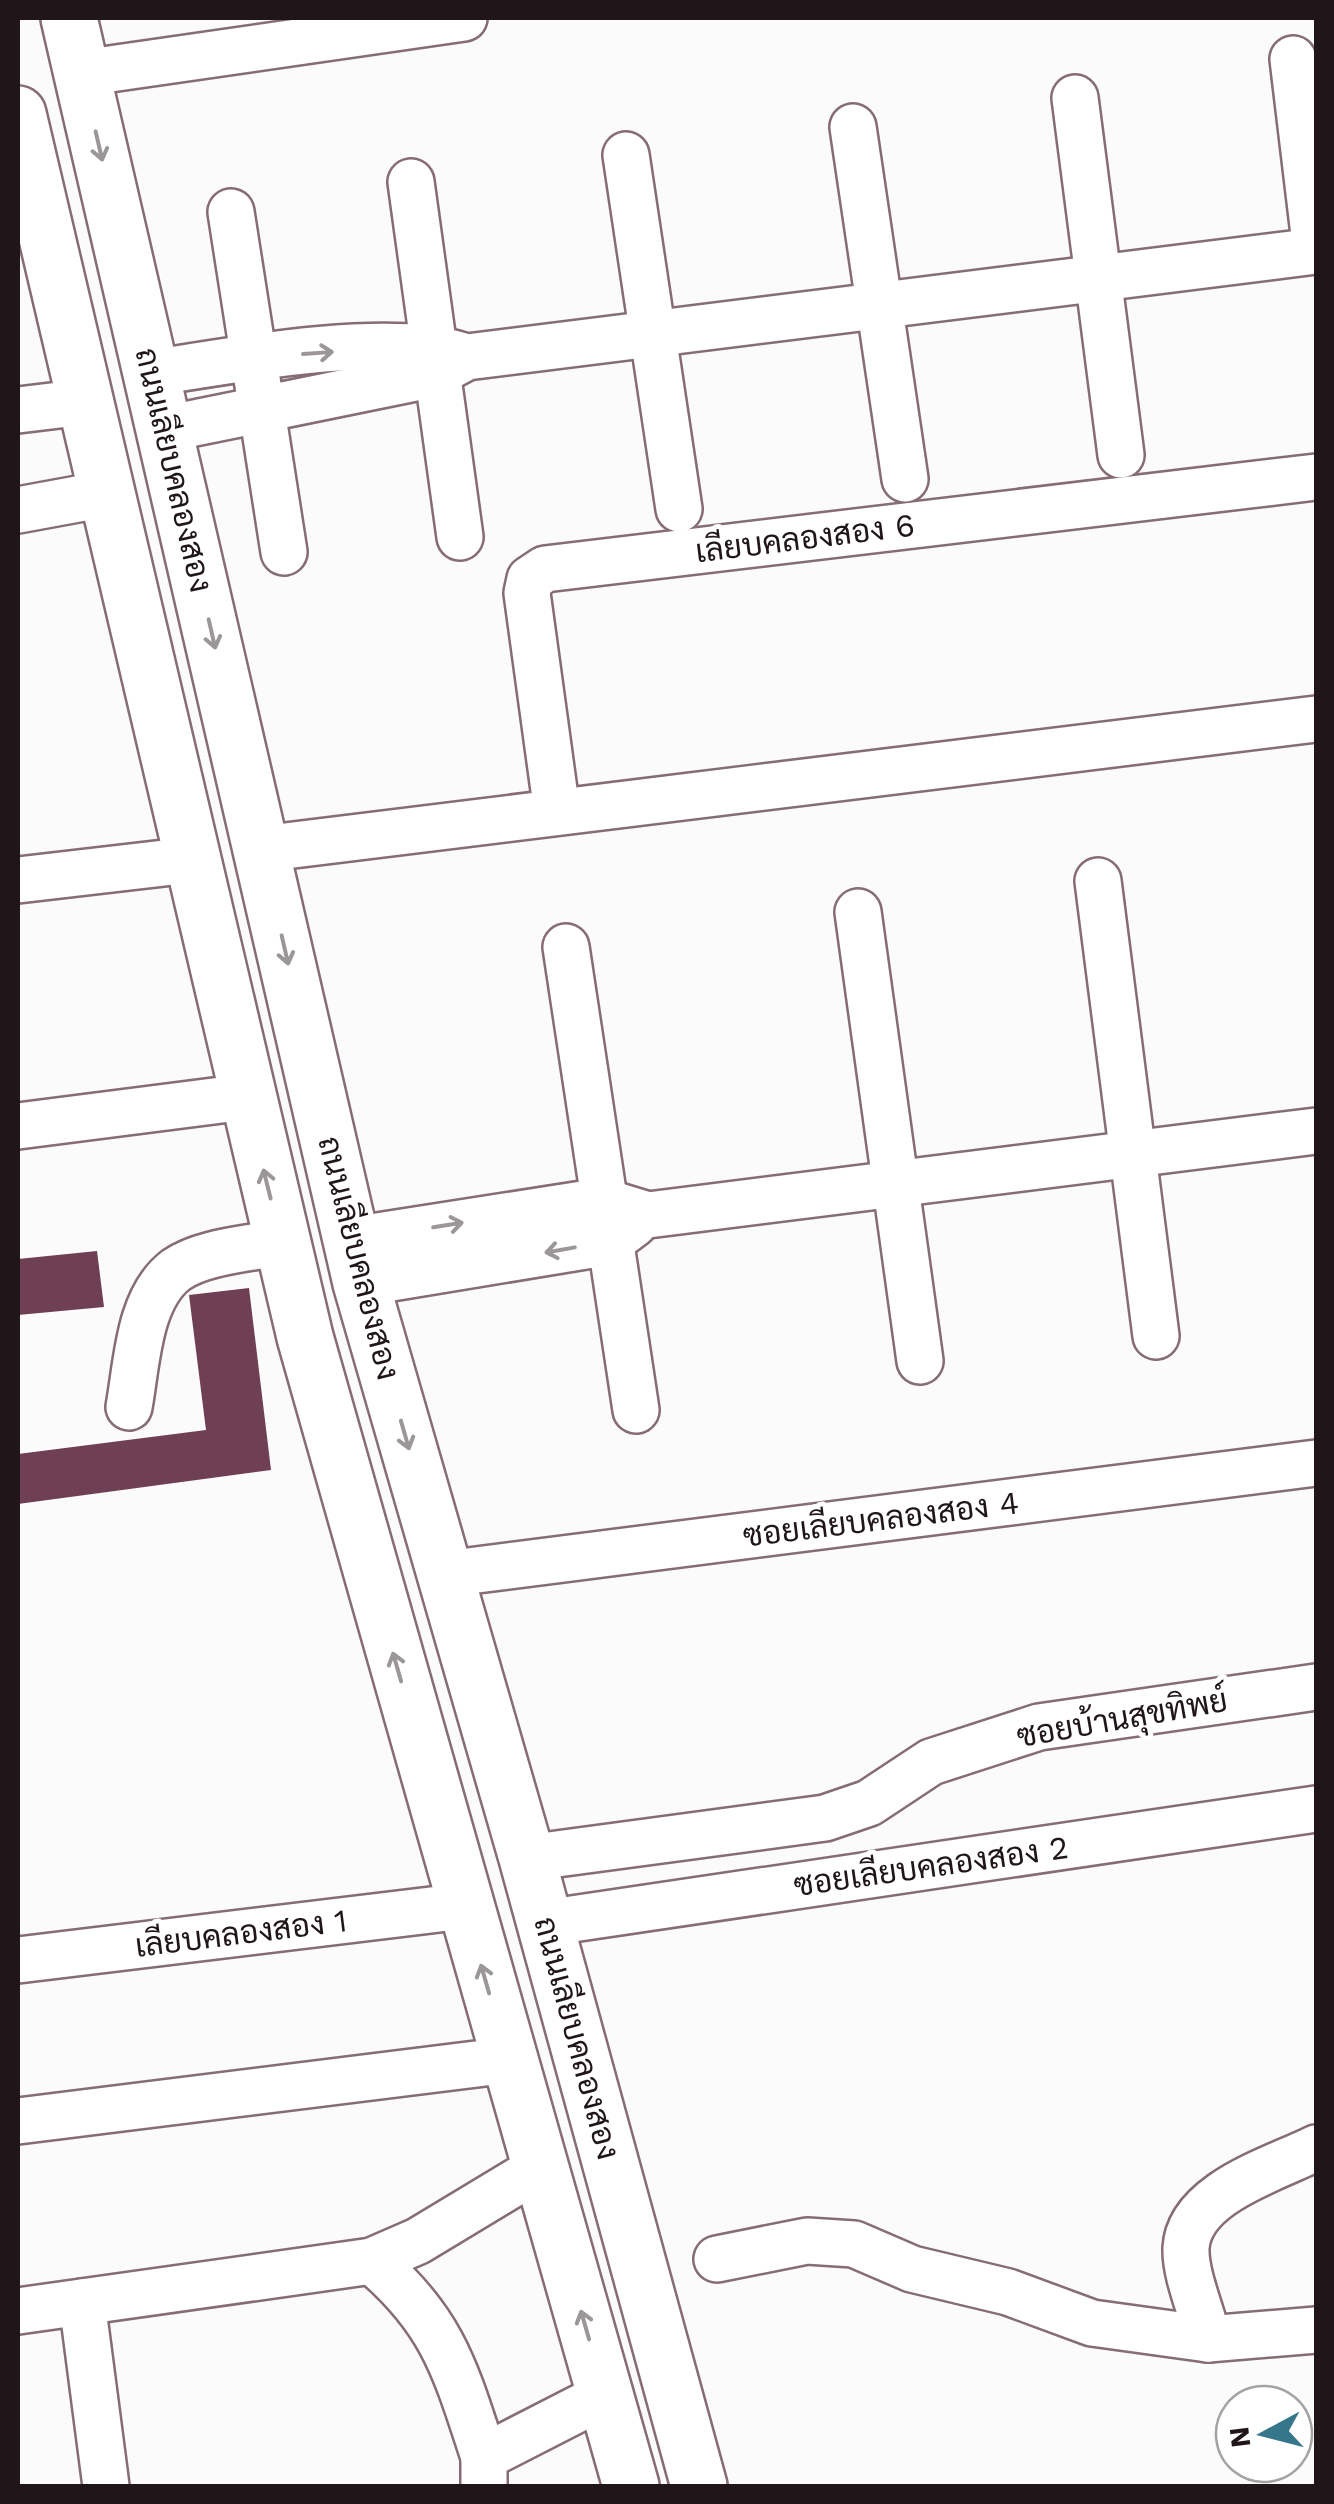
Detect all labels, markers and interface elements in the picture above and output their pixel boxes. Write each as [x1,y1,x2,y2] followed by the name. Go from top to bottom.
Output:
[91,129,109,161] one-way arrow
[302,343,334,362] one-way arrow
[127,344,222,596] street label: ถนนเลียบคลองสอง
[693,505,917,570] street label: เลียบคลองสอง 6
[204,617,222,649] one-way arrow
[277,933,295,965] one-way arrow
[310,1132,409,1384] street label: ถนนเลียบคลองสอง
[257,1169,275,1201] one-way arrow
[431,1215,464,1234] one-way arrow
[544,1241,576,1260] one-way arrow
[397,1419,415,1451] one-way arrow
[741,1482,1021,1555] street label: ซอยเลียบคลองสอง 4
[387,1651,405,1683] one-way arrow
[1013,1679,1231,1758] street label: ซอยบ้านสุขทิพย์
[791,1827,1071,1904] street label: ซอยเลียบคลองสอง 2
[133,1900,349,1965] street label: เลียบคลองสอง 1
[526,1912,629,2164] street label: ถนนเลียบคลองสอง
[475,1964,493,1996] one-way arrow
[574,2310,593,2342] one-way arrow
[1214,2384,1314,2484] north arrow
[1222,2425,1257,2449] text: N

